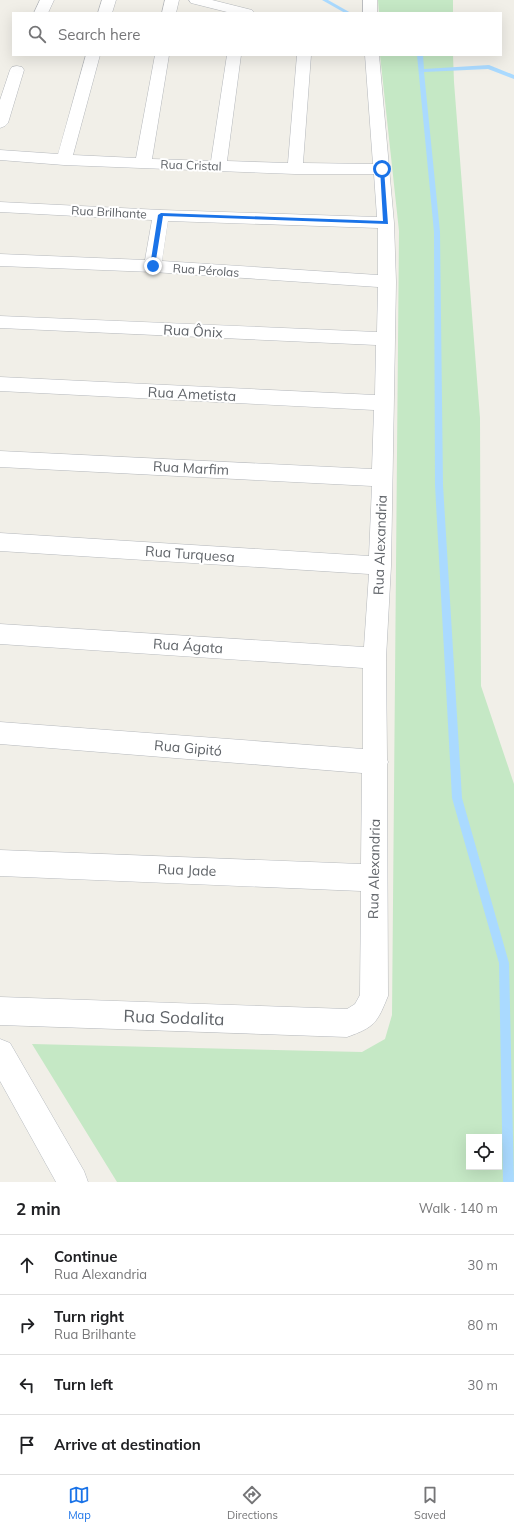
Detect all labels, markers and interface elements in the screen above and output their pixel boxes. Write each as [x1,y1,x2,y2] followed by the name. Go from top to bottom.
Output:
[12,12,502,56] search box
[26,23,48,45] icon: search
[58,25,140,44] text: Search here
[160,156,222,174] street label: Rua Cristal
[373,160,391,178] route start
[71,203,147,221] street label: Rua Brilhante
[144,257,162,275] route end
[172,260,240,280] street label: Rua Pérolas
[163,320,224,342] street label: Rua Ônix
[147,383,237,405] street label: Rua Ametista
[153,457,229,479] street label: Rua Marfim
[369,495,391,595] street label: Rua Alexandria
[145,542,235,566] street label: Rua Turquesa
[152,635,224,657] street label: Rua Ágata
[153,736,223,760] street label: Rua Gipitó
[364,819,384,919] street label: Rua Alexandria
[157,860,217,880] street label: Rua Jade
[123,1005,225,1029] street label: Rua Sodalita
[466,1134,502,1170] map controls
[466,1134,502,1170] button: locate
[16,1198,61,1219] text: 2 min
[419,1200,498,1216] text: Walk · 140 m
[54,1247,117,1266] text: Continue
[16,1254,38,1276] icon: ahead
[468,1257,498,1273] text: 30 m
[54,1266,147,1282] text: Rua Alexandria
[54,1307,124,1326] text: Turn right
[16,1314,38,1336] icon: right
[468,1317,498,1333] text: 80 m
[54,1326,136,1342] text: Rua Brilhante
[16,1374,38,1396] icon: left
[54,1375,113,1394] text: Turn left
[468,1377,498,1393] text: 30 m
[16,1434,38,1456] icon: arrive
[54,1435,201,1454] text: Arrive at destination
[68,1484,91,1522] tab: Map
[227,1484,278,1522] tab: Directions
[414,1484,446,1522] tab: Saved

